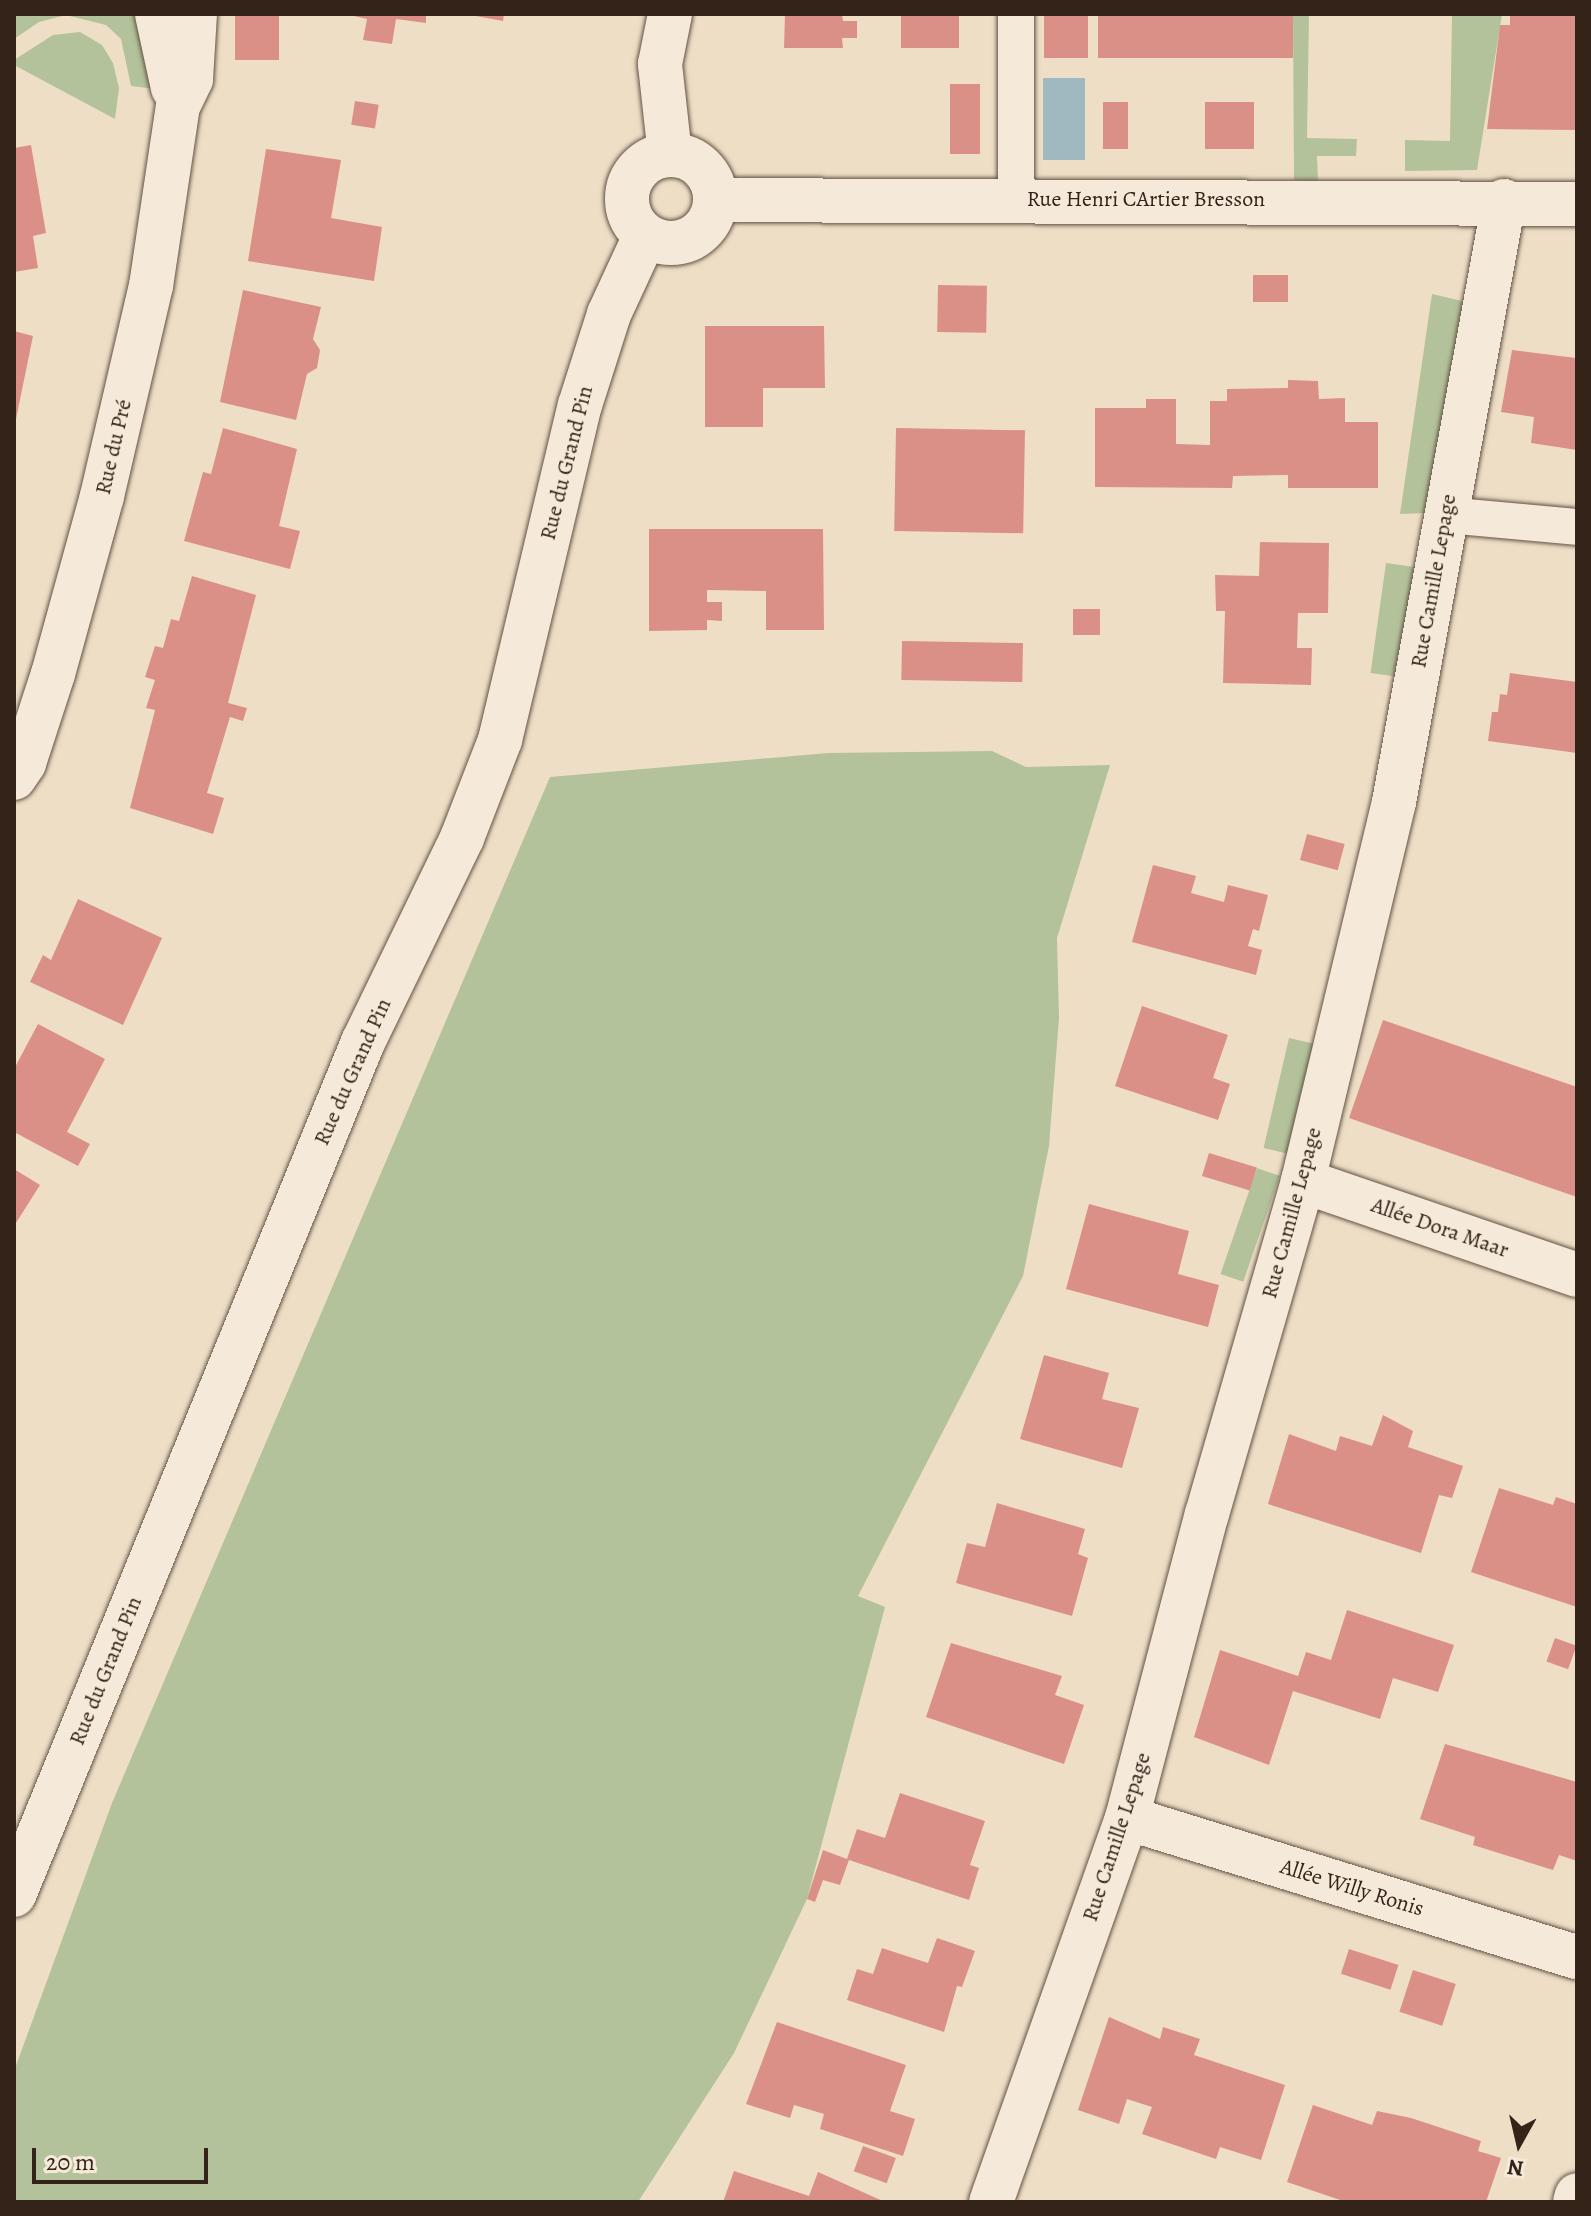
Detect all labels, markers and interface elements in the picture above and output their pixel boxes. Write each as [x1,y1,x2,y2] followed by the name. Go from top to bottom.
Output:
[1027,187,1265,213] street label: Rue Henri CArtier Bresson
[535,383,599,543] street label: Rue du Grand Pin
[90,397,138,497] street label: Rue du Pré
[1406,492,1462,670] street label: Rue Camille Lepage
[309,994,397,1150] street label: Rue du Grand Pin
[1256,1125,1328,1301] street label: Rue Camille Lepage
[1368,1192,1512,1264] street label: Allée Dora Maar
[64,1593,148,1749] street label: Rue du Grand Pin
[1077,1749,1157,1925] street label: Rue Camille Lepage
[1277,1854,1427,1922] street label: Allée Willy Ronis
[1479,2104,1559,2184] north arrow
[36,2132,212,2182] scale bar
[46,2146,95,2178] text: 20 m
[1506,2152,1526,2184] text: N

